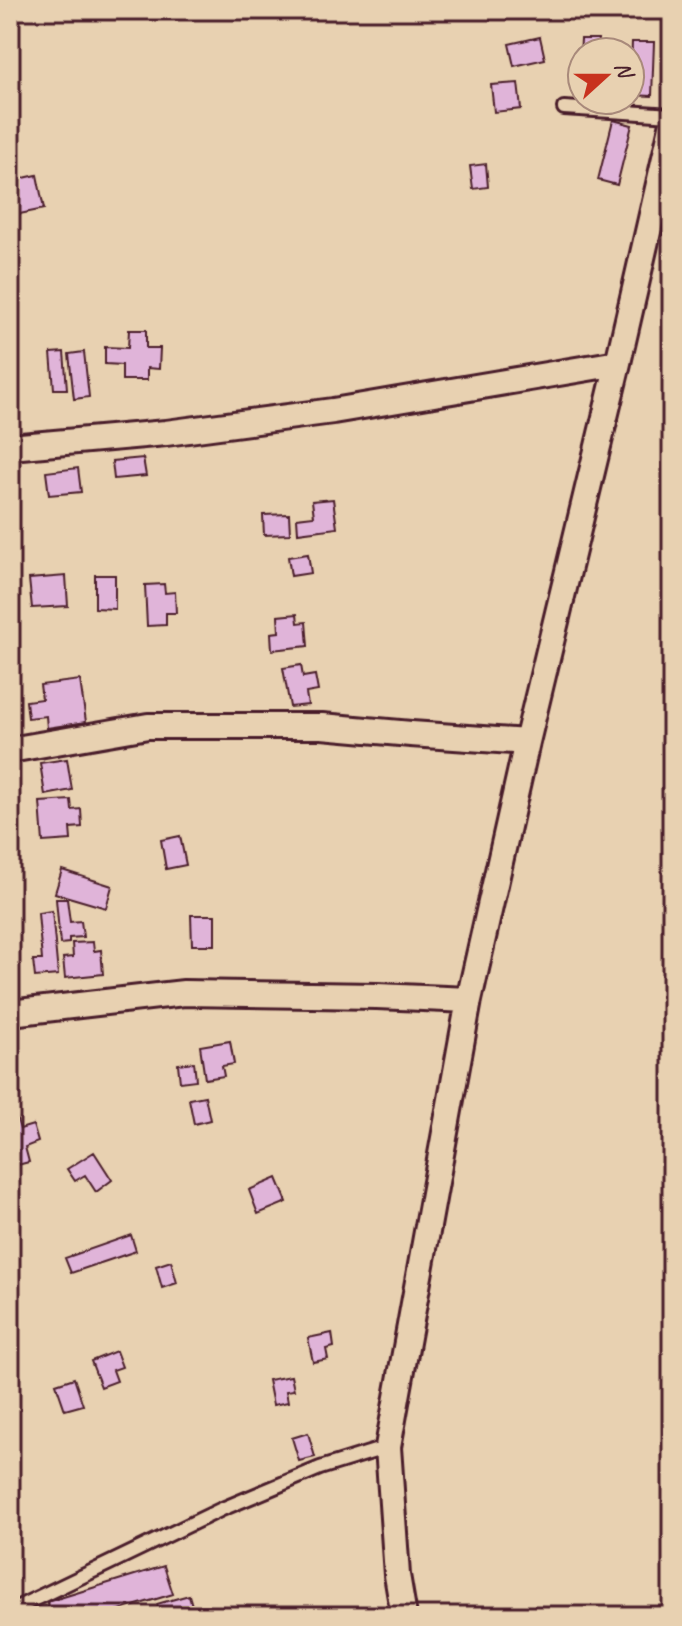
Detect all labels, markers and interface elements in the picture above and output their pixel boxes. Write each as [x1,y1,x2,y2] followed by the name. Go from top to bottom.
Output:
[566,36,646,116] north arrow
[608,58,640,84] text: N

